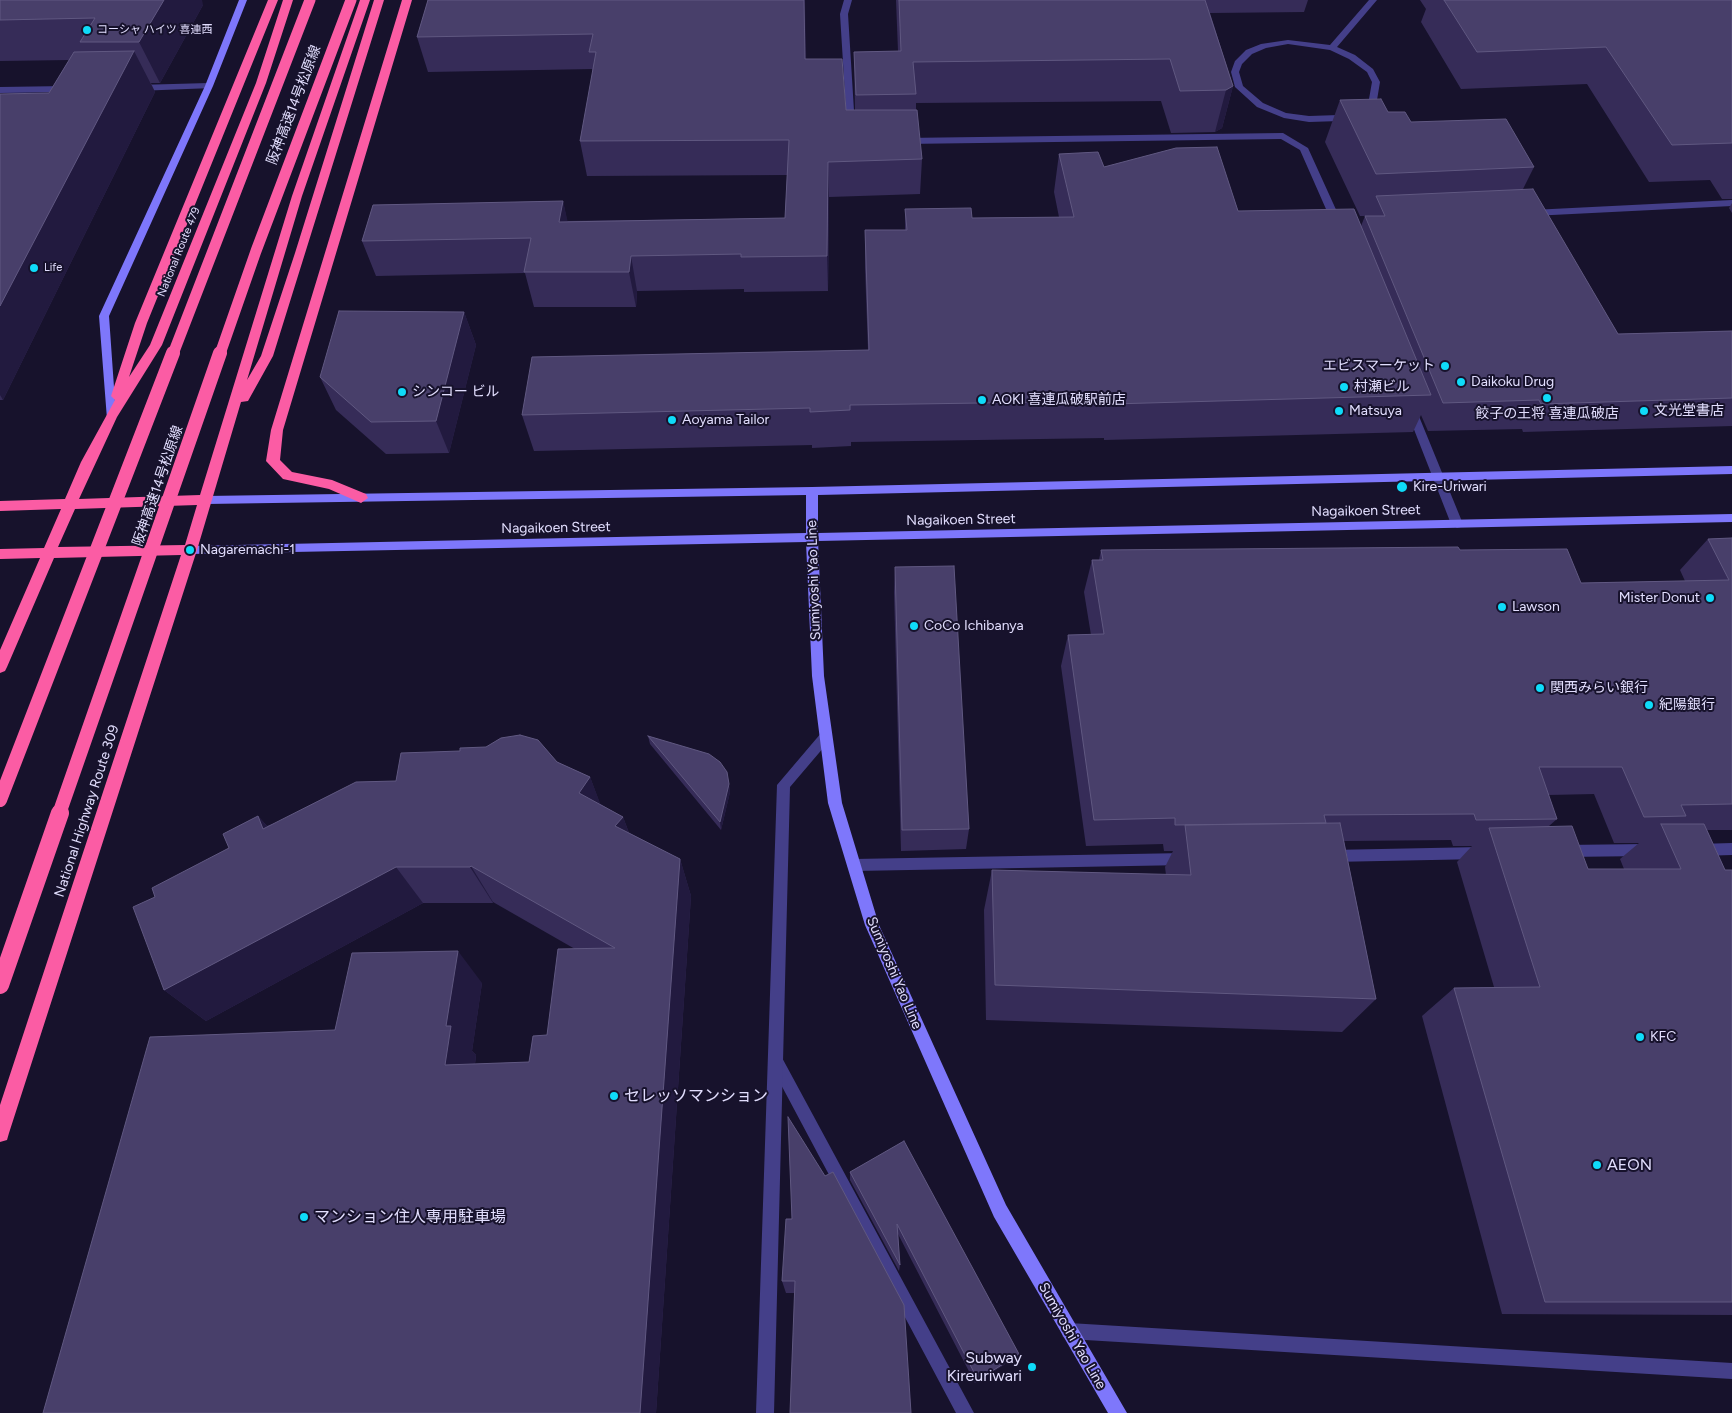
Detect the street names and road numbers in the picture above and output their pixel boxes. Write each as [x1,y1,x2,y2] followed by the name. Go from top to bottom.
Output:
[263,43,325,167] street label: 阪神高速14号松原線
[155,205,203,299] street label: National Route 479
[129,423,187,549] street label: 阪神高速14号松原線
[1311,502,1421,520] street label: Nagaikoen Street
[906,511,1016,529] street label: Nagaikoen Street
[501,519,611,537] street label: Nagaikoen Street
[804,520,824,640] street label: Sumiyoshi Yao Line
[51,723,123,899] street label: National Highway Route 309
[863,914,925,1032] street label: Sumiyoshi Yao Line
[1035,1280,1109,1392] street label: Sumiyoshi Yao Line

